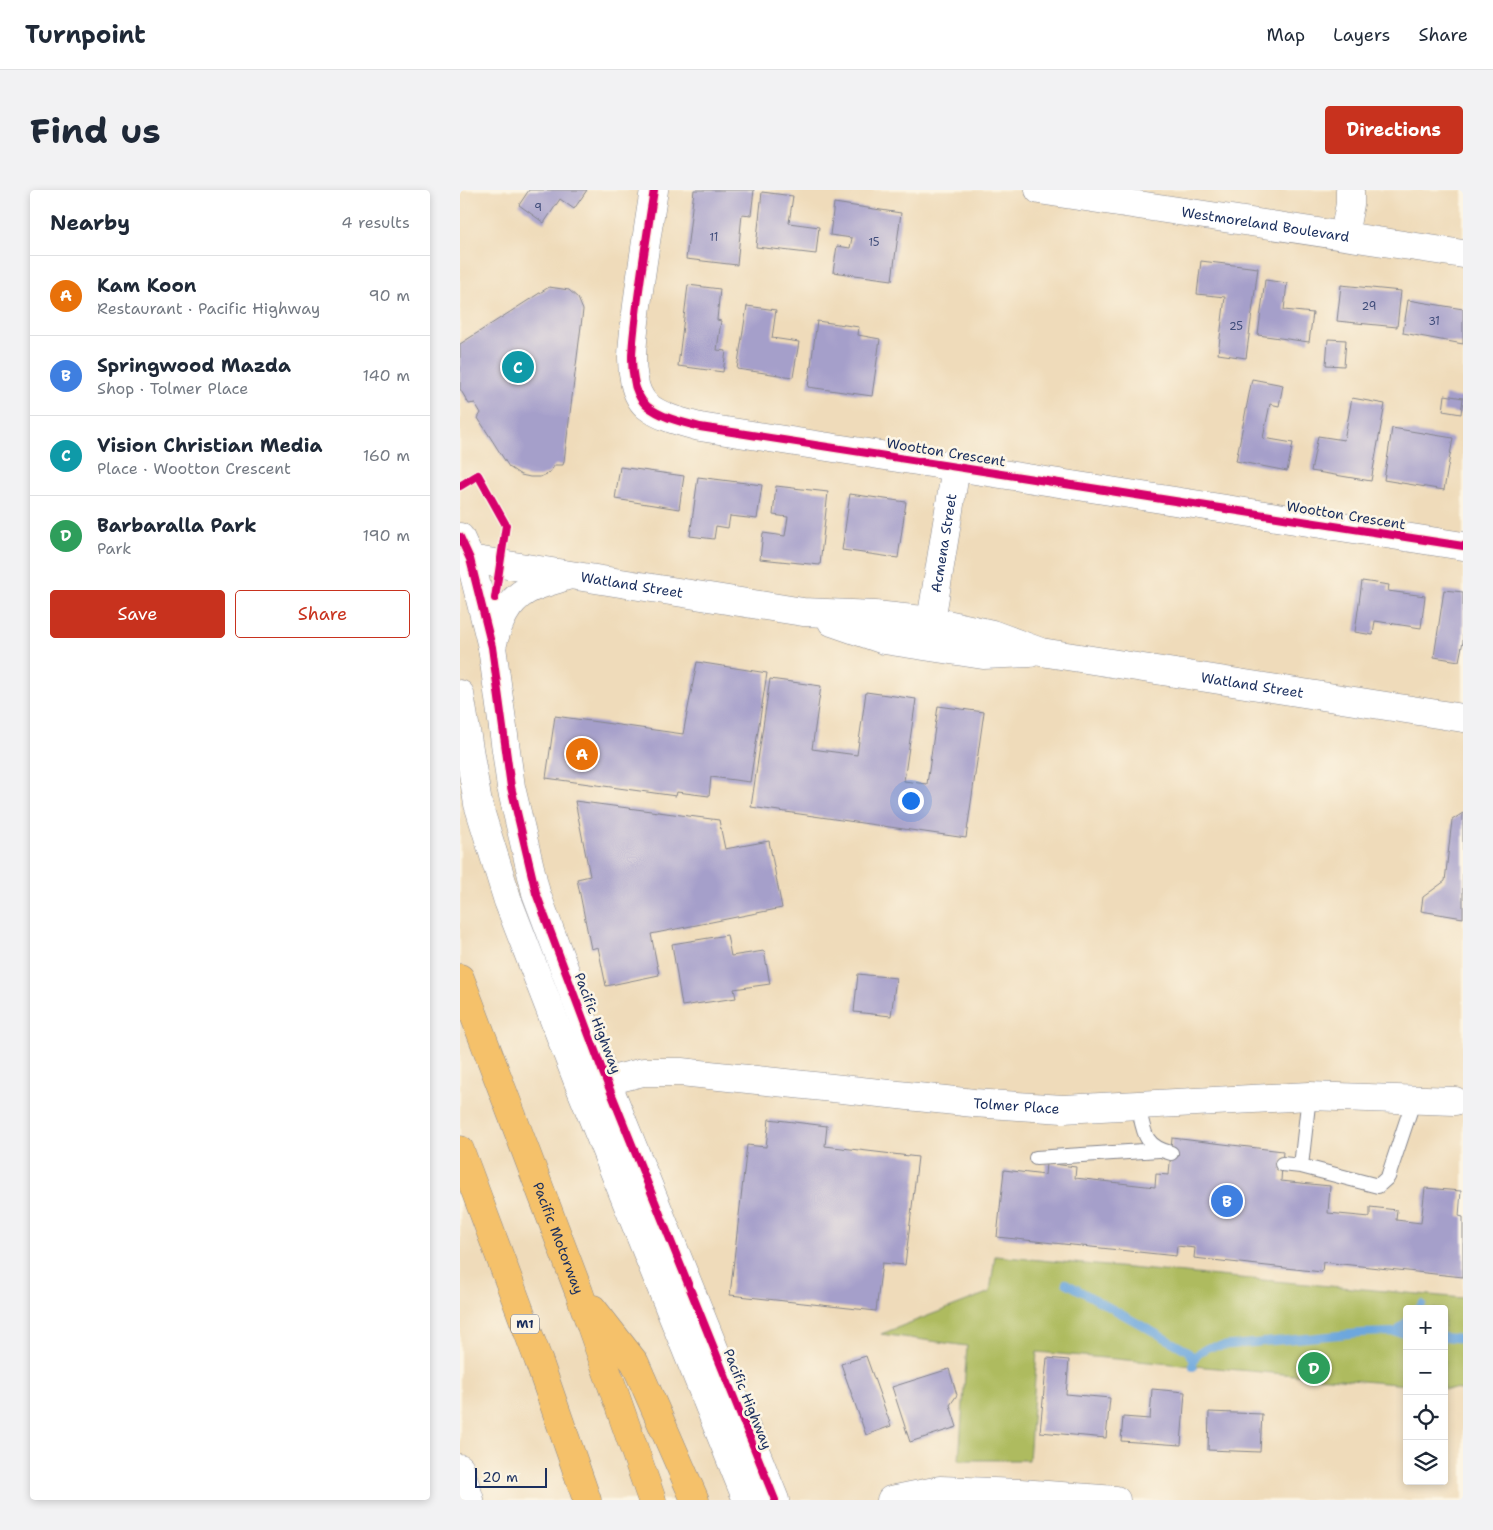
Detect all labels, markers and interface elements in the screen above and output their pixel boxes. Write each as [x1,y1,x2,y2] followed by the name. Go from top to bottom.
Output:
[25,19,146,51] text: Turnpoint
[1267,23,1305,47] text: Map
[1333,23,1390,47] text: Layers
[1418,23,1468,47] text: Share
[1325,106,1463,154] button: Directions
[30,107,161,154] text: Find us
[534,200,542,215] house number: 9
[1180,203,1351,246] street label: Westmoreland Boulevard
[50,209,130,237] text: Nearby
[341,212,410,233] text: 4 results
[710,230,718,245] house number: 11
[868,235,880,250] house number: 15
[97,273,196,298] text: Kam Koon
[60,285,72,306] text: A
[369,285,410,306] text: 90 m
[97,298,320,319] text: Restaurant · Pacific Highway
[1362,299,1376,314] house number: 29
[1428,314,1440,329] house number: 31
[1229,319,1243,334] house number: 25
[502,348,534,386] pin: C
[97,353,291,378] text: Springwood Mazda
[61,365,71,386] text: B
[363,365,410,386] text: 140 m
[97,378,248,399] text: Shop · Tolmer Place
[97,433,323,458] text: Vision Christian Media
[885,434,1007,470] street label: Wootton Crescent
[61,445,71,466] text: C
[363,445,410,466] text: 160 m
[97,458,291,479] text: Place · Wootton Crescent
[927,492,961,594] street label: Acmena Street
[1285,497,1407,533] street label: Wootton Crescent
[97,513,257,538] text: Barbaralla Park
[60,525,72,546] text: D
[363,525,410,546] text: 190 m
[97,538,131,559] text: Park
[579,568,685,602] street label: Watland Street
[50,590,225,638] button: Save
[235,590,410,638] button: Share
[1200,668,1305,702] street label: Watland Street
[566,735,598,773] pin: A
[898,788,924,814] your location
[570,970,626,1076] street label: Pacific Highway
[973,1094,1060,1118] street label: Tolmer Place
[529,1179,588,1296] street label: Pacific Motorway
[1211,1182,1243,1220] pin: B
[1403,1305,1448,1485] map controls
[1403,1305,1448,1350] button: +
[511,1314,539,1334] road number: M1
[720,1346,776,1452] street label: Pacific Highway
[1298,1349,1330,1387] pin: D
[1403,1350,1448,1395] button: −
[1403,1395,1448,1440] button: locate
[1403,1440,1448,1485] button: layers
[475,1465,548,1488] scale bar
[482,1468,518,1486] text: 20 m

